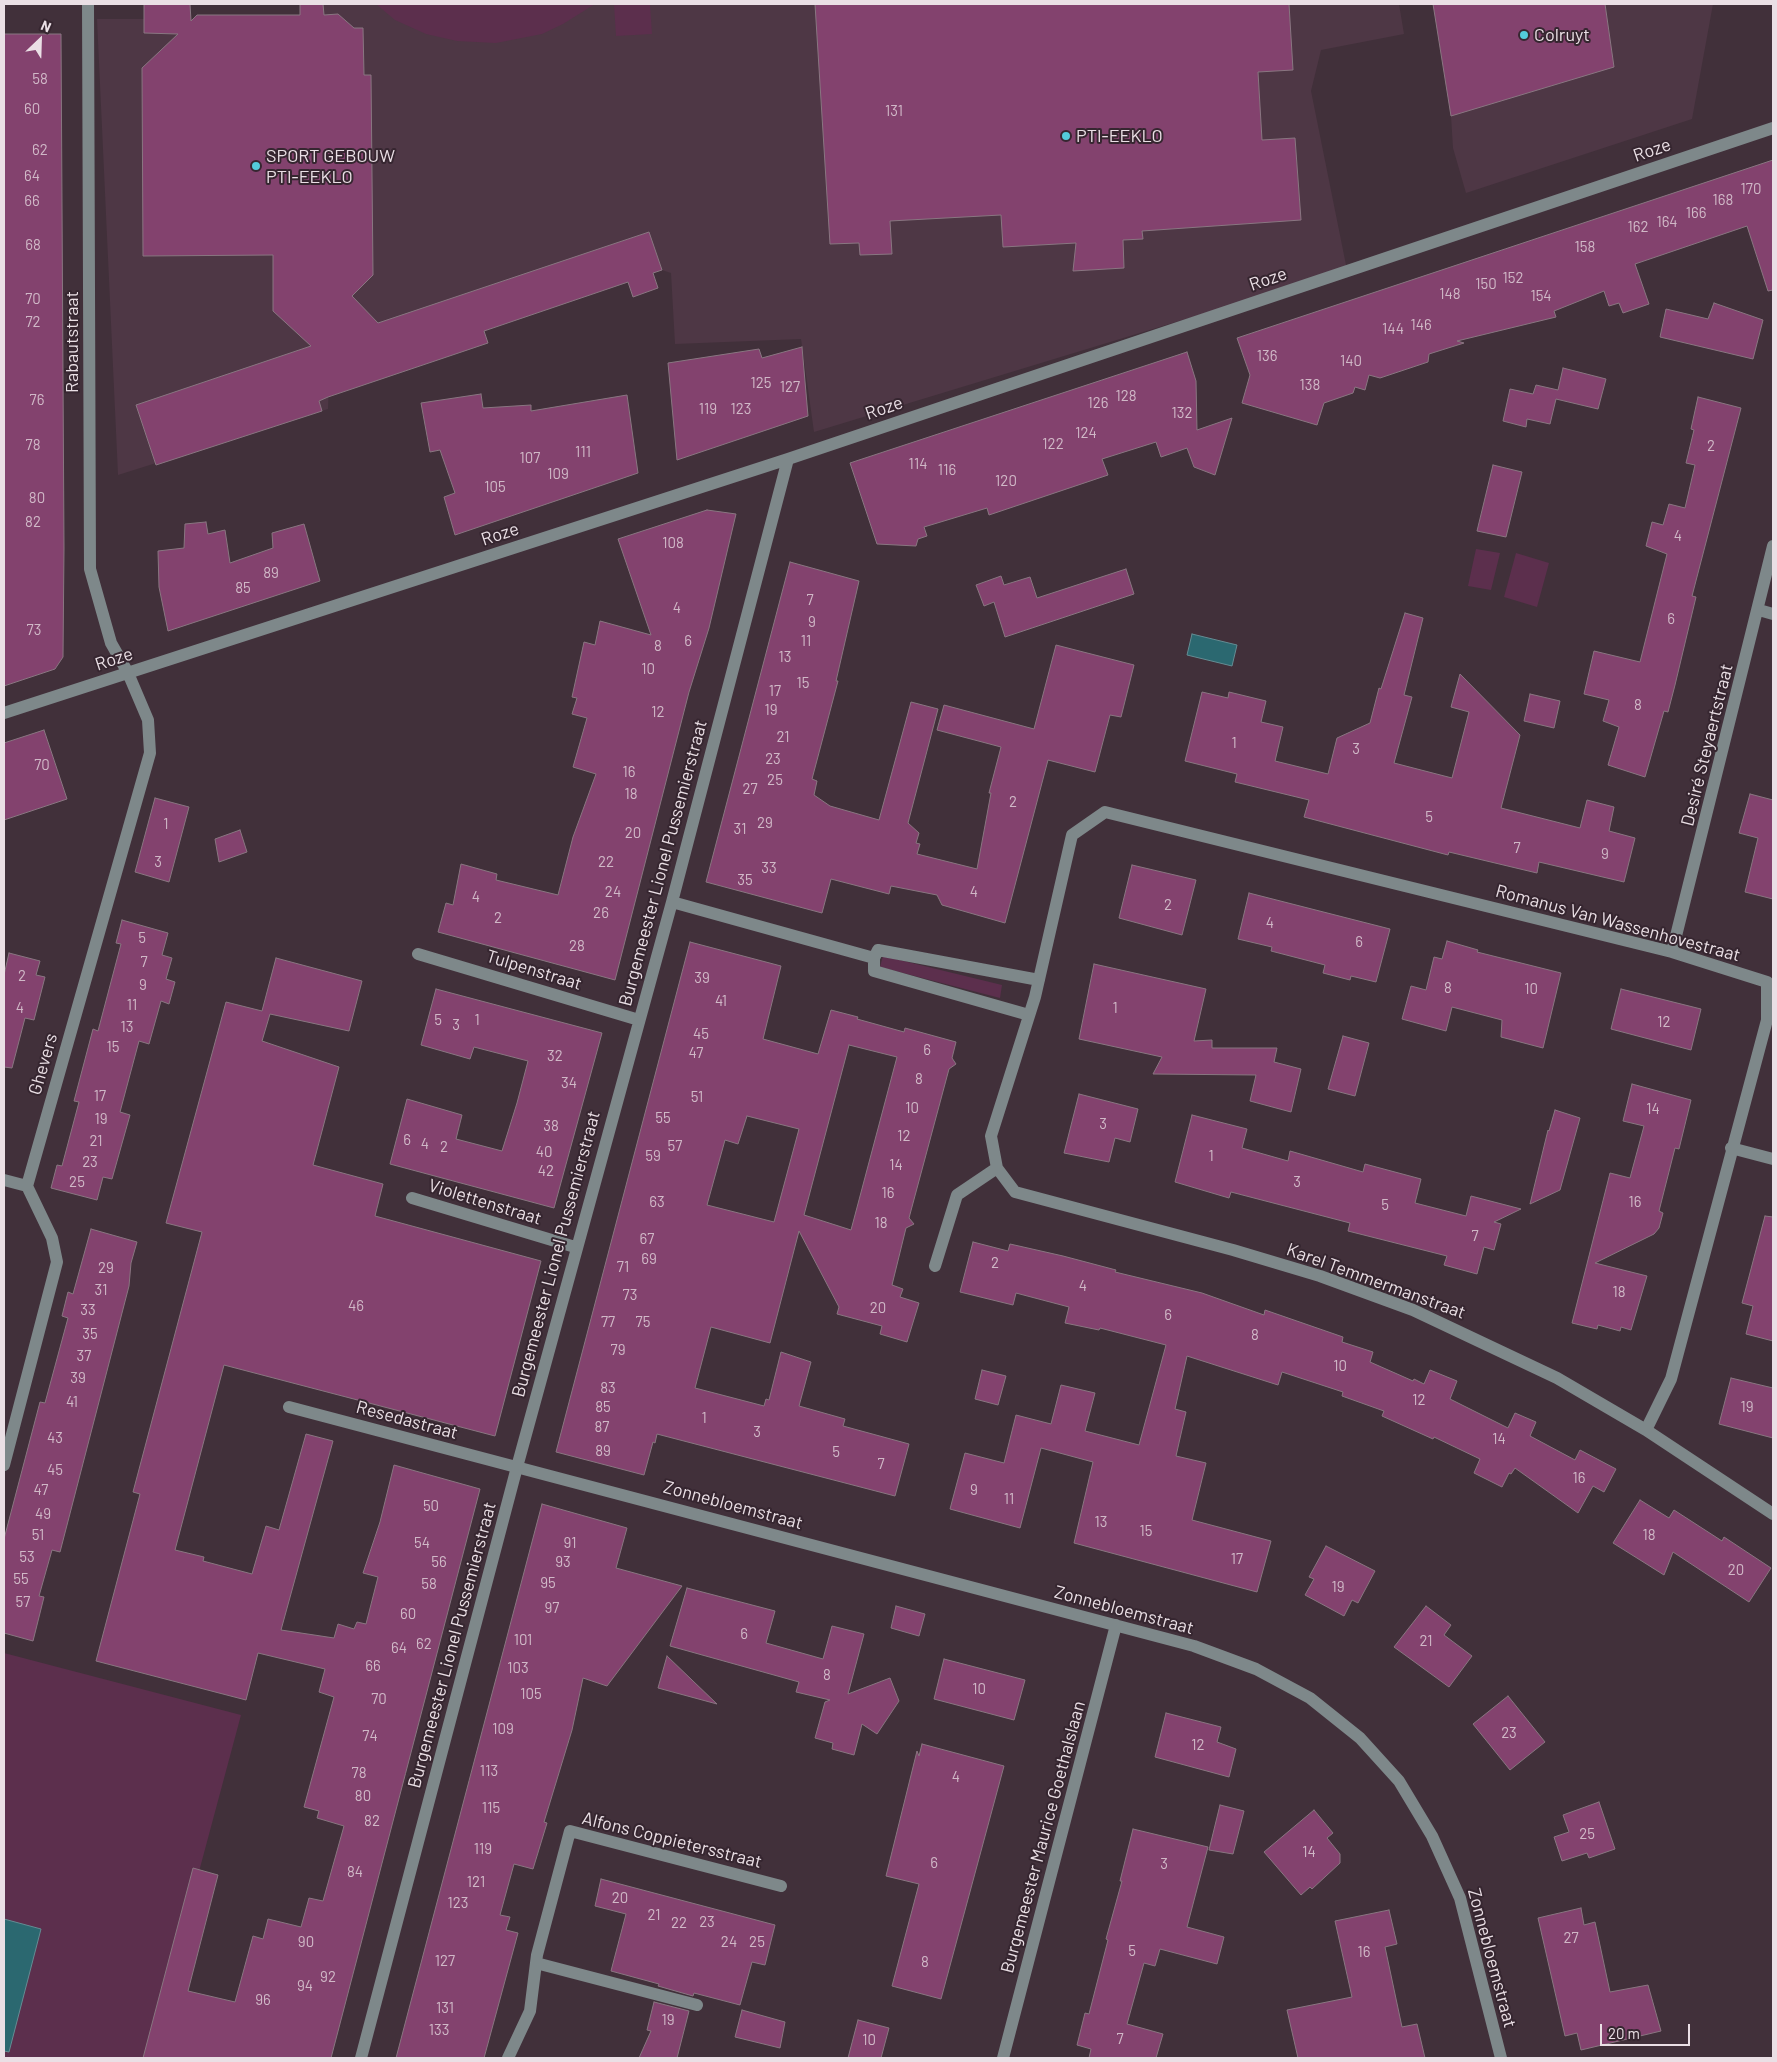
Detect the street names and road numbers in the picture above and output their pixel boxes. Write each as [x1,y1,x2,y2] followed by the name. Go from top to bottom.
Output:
[1630,134,1674,166] street label: Roze
[1246,263,1290,295] street label: Roze
[61,291,83,393] street label: Rabautstraat
[862,392,906,424] street label: Roze
[478,518,522,550] street label: Roze
[92,643,136,675] street label: Roze
[1676,662,1738,828] street label: Desiré Steyaertstraat
[614,718,712,1008] street label: Burgemeester Lionel Pussemierstraat
[1493,880,1743,966] street label: Romanus Van Wassenhovestraat
[484,945,584,995] street label: Tulpenstraat
[24,1031,62,1097] street label: Ghevers
[507,1109,605,1399] street label: Burgemeester Lionel Pussemierstraat
[426,1175,544,1229] street label: Violettenstraat
[1284,1239,1468,1323] street label: Karel Temmermanstraat
[354,1396,460,1444] street label: Resedastraat
[661,1476,805,1534] street label: Zonnebloemstraat
[403,1500,501,1790] street label: Burgemeester Lionel Pussemierstraat
[1052,1581,1196,1639] street label: Zonnebloemstraat
[996,1699,1090,1975] street label: Burgemeester Maurice Goethalslaan
[580,1807,764,1873] street label: Alfons Coppietersstraat
[1463,1886,1521,2030] street label: Zonnebloemstraat

